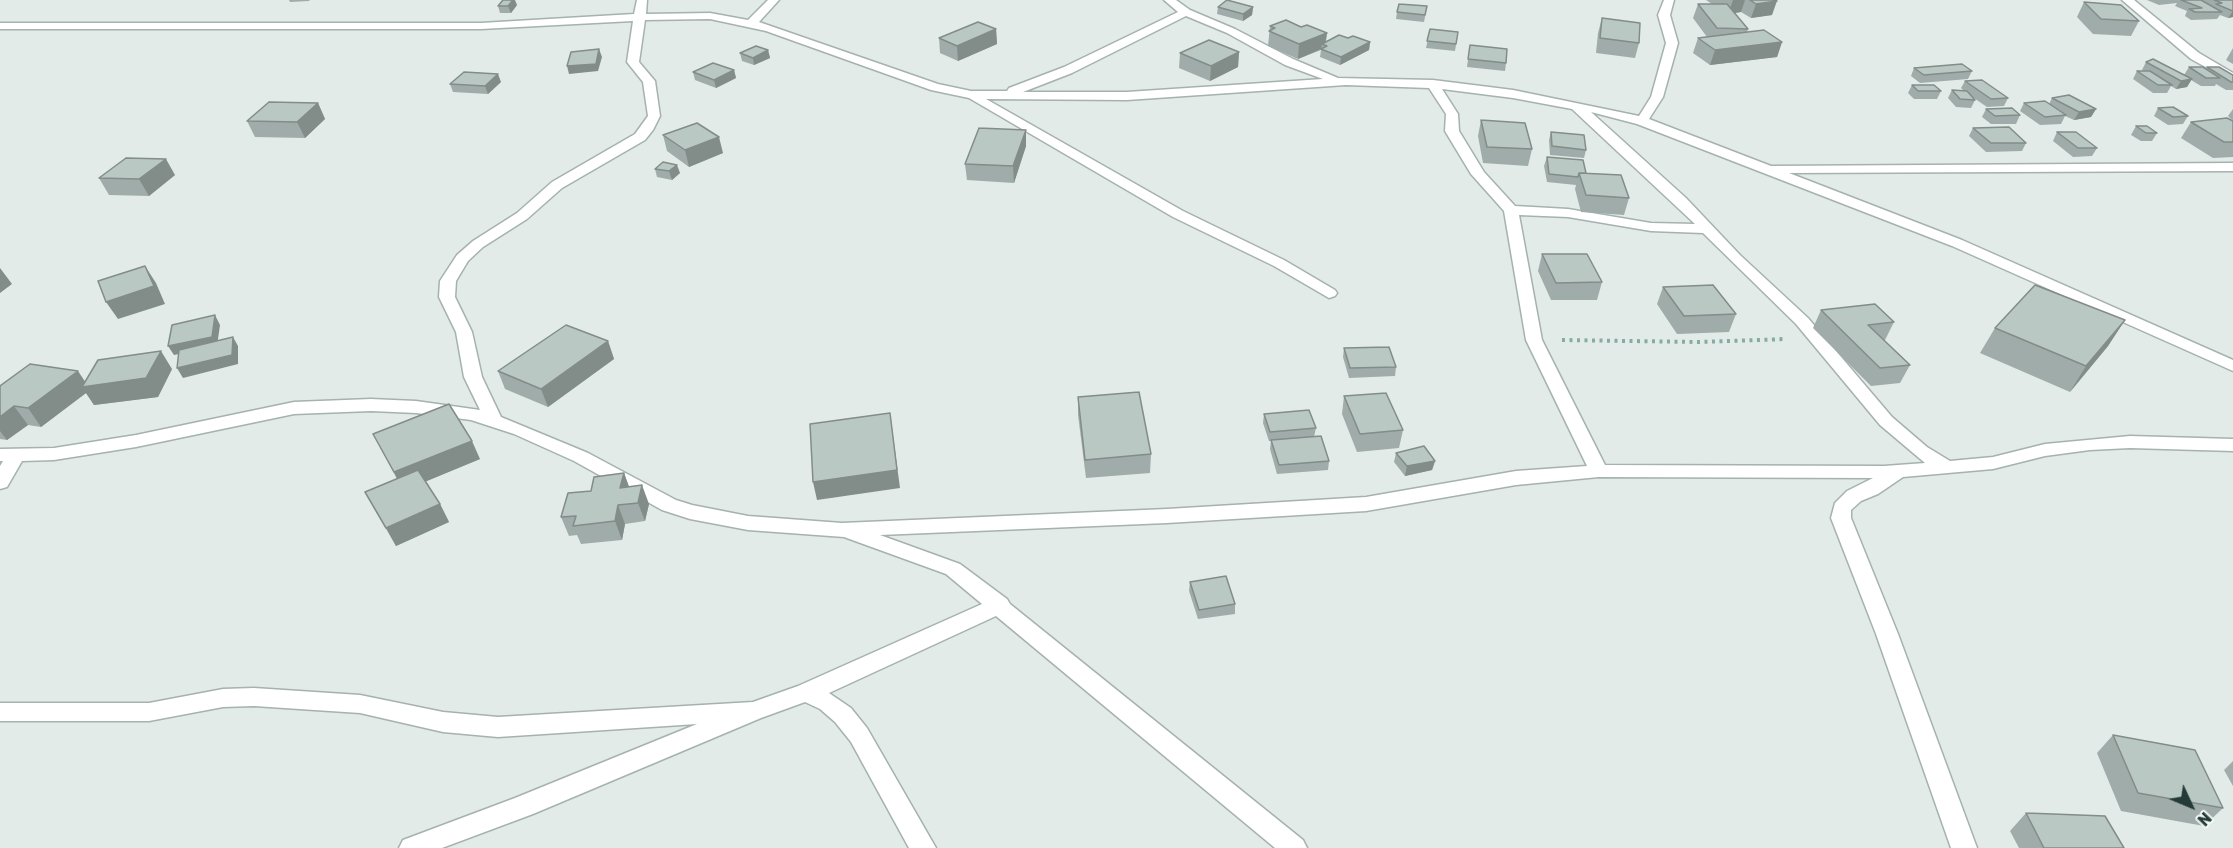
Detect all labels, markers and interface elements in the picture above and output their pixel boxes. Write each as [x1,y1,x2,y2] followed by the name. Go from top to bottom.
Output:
[2161,776,2221,836] north arrow
[2193,808,2215,830] text: N

